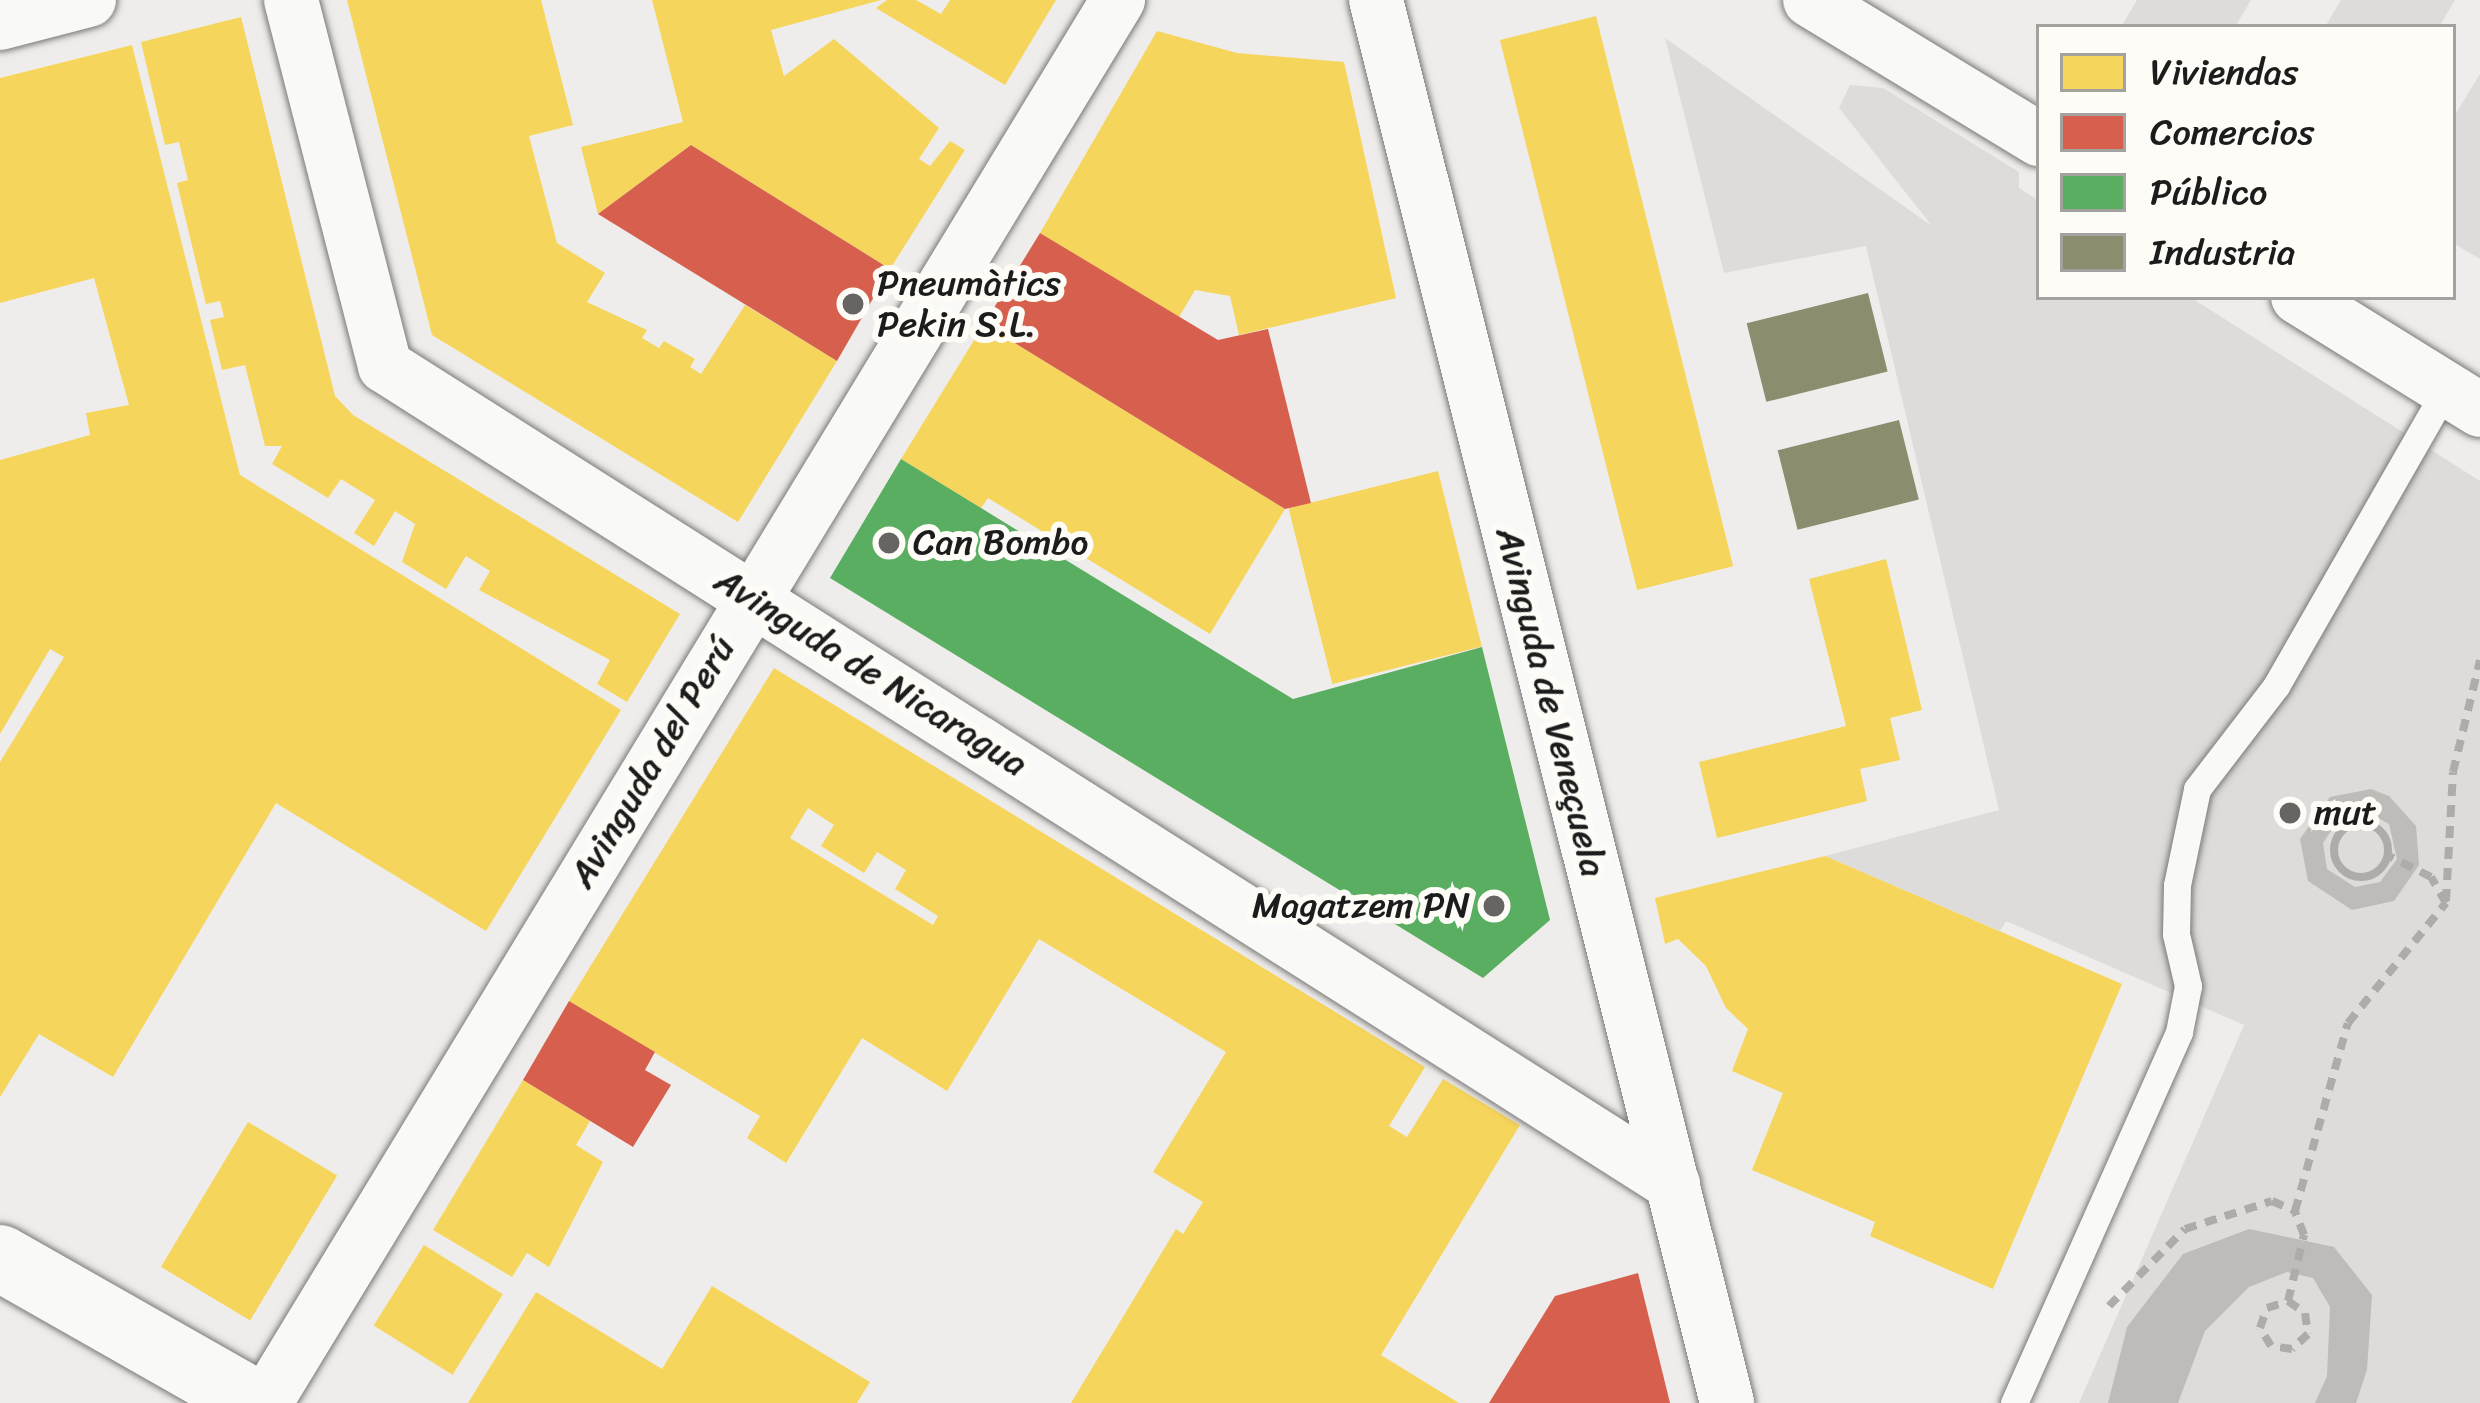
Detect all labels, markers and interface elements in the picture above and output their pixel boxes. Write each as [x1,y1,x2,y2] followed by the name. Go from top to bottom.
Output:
[2036,24,2456,300] legend
[2150,40,2298,104] text: Viviendas
[2150,100,2314,164] text: Comercios
[2150,160,2267,224] text: Público
[2150,220,2295,284] text: Industria
[877,261,1061,346] place label: Pneumàtics Pekin S.L.
[840,291,866,317] marker: Pneumàtics Pekin S.L.
[913,521,1088,565] place label: Can Bombo
[1487,522,1615,882] street label: Avinguda de Veneçuela
[876,530,902,556] marker: Can Bombo
[707,558,1035,786] street label: Avinguda de Nicaragua
[560,629,744,895] street label: Avinguda del Perú
[2314,791,2377,835] place label: mut
[2277,800,2303,826] marker: mut
[1252,884,1470,928] place label: Magatzem PN
[1481,893,1507,919] marker: Magatzem PN

